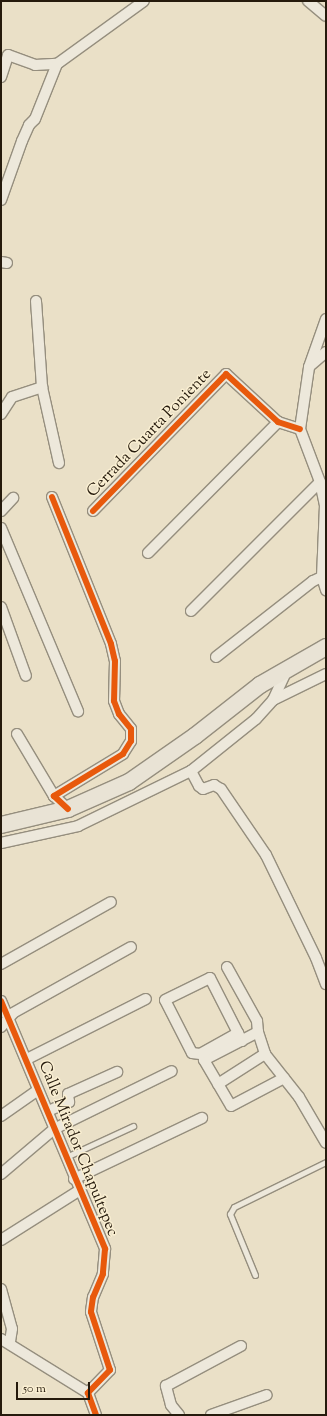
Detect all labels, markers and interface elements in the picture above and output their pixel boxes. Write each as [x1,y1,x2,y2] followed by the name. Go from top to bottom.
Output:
[84,366,216,502] street label: Cerrada Cuarta Poniente
[33,1059,121,1239] street label: Calle Mirador Chapultepec
[18,1374,92,1400] scale bar
[23,1380,46,1398] text: 50 m

